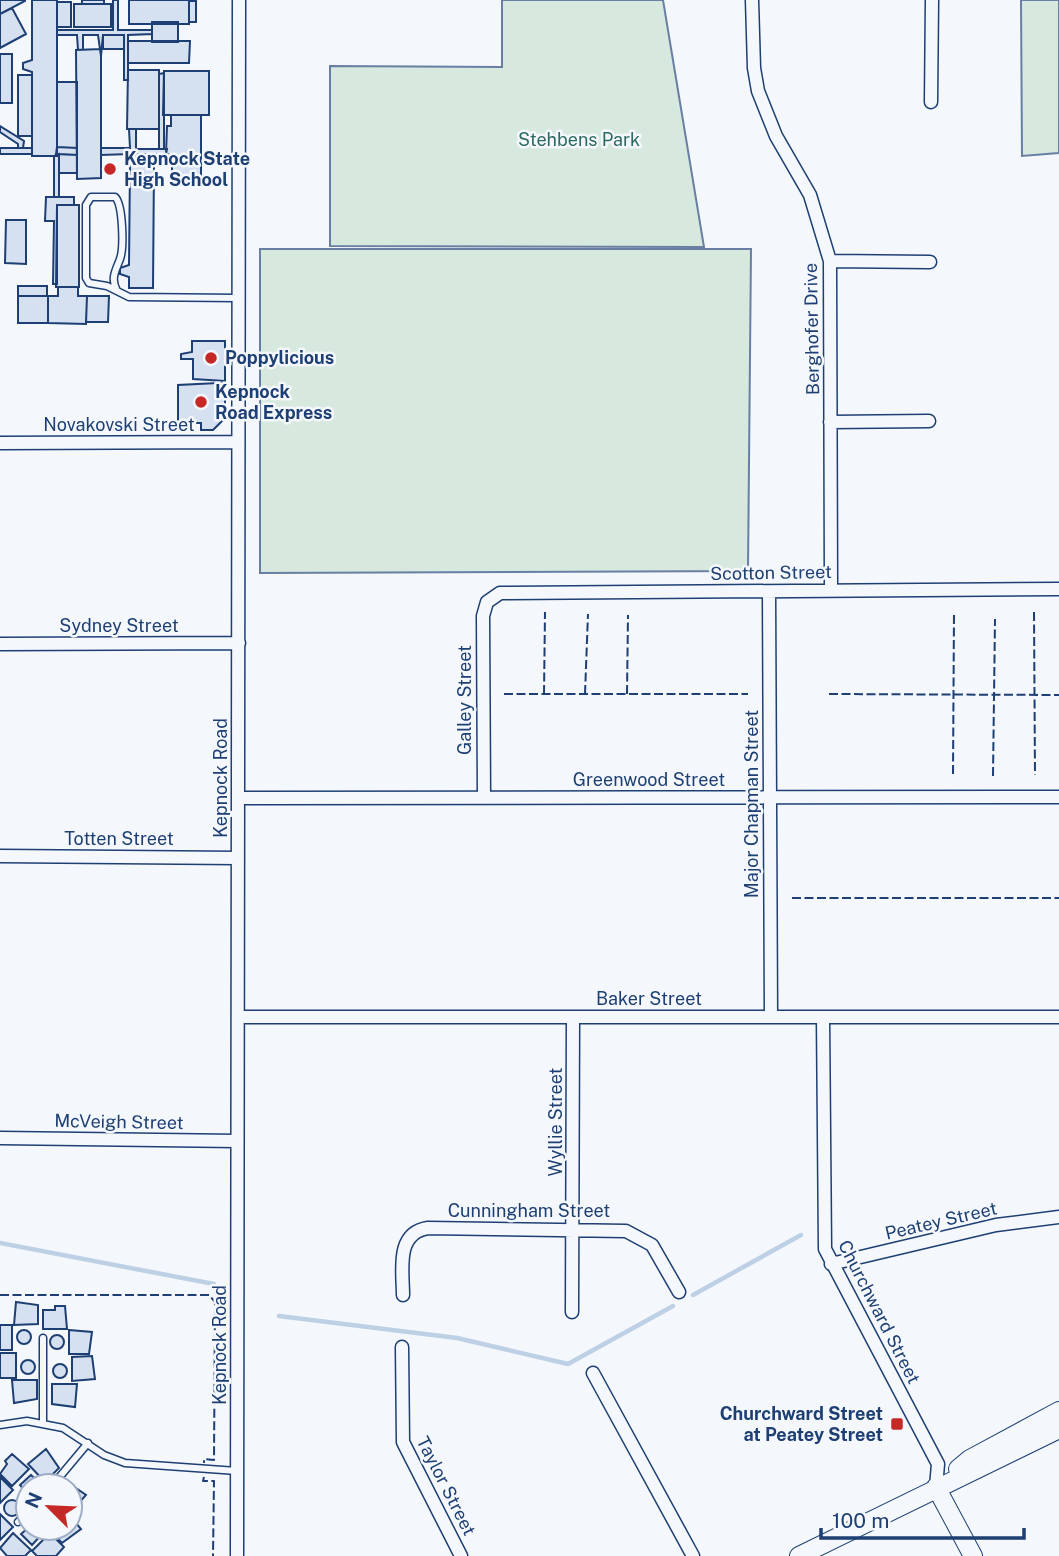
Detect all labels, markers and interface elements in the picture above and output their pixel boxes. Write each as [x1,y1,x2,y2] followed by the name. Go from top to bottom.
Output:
[518,129,640,150] park label: Stehbens Park
[124,148,250,190] place label: Kepnock State High School
[102,161,118,177] marker: Kepnock State High School
[800,263,823,395] street label: Berghofer Drive
[225,347,334,368] place label: Poppylicious
[203,350,219,366] marker: Poppylicious
[215,381,332,423] place label: Kepnock Road Express
[193,394,209,410] marker: Kepnock Road Express
[43,414,195,435] street label: Novakovski Street
[710,561,832,584] street label: Scotton Street
[59,615,179,636] street label: Sydney Street
[454,645,475,755] street label: Galley Street
[741,710,762,898] street label: Major Chapman Street
[210,718,231,838] street label: Kepnock Road
[573,769,725,790] street label: Greenwood Street
[64,828,174,849] street label: Totten Street
[596,988,702,1009] street label: Baker Street
[545,1068,566,1176] street label: Wyllie Street
[54,1110,184,1133] street label: McVeigh Street
[883,1197,999,1244] street label: Peatey Street
[448,1200,610,1221] street label: Cunningham Street
[834,1236,925,1387] street label: Churchward Street
[209,1285,230,1405] street label: Kepnock Road
[720,1403,883,1445] place label: Churchward Street at Peatey Street
[889,1416,905,1432] marker: Churchward Street at Peatey Street
[413,1433,480,1539] street label: Taylor Street
[14,1472,84,1542] north arrow
[20,1489,47,1511] text: N
[821,1496,1024,1540] scale bar
[832,1508,889,1533] text: 100 m

